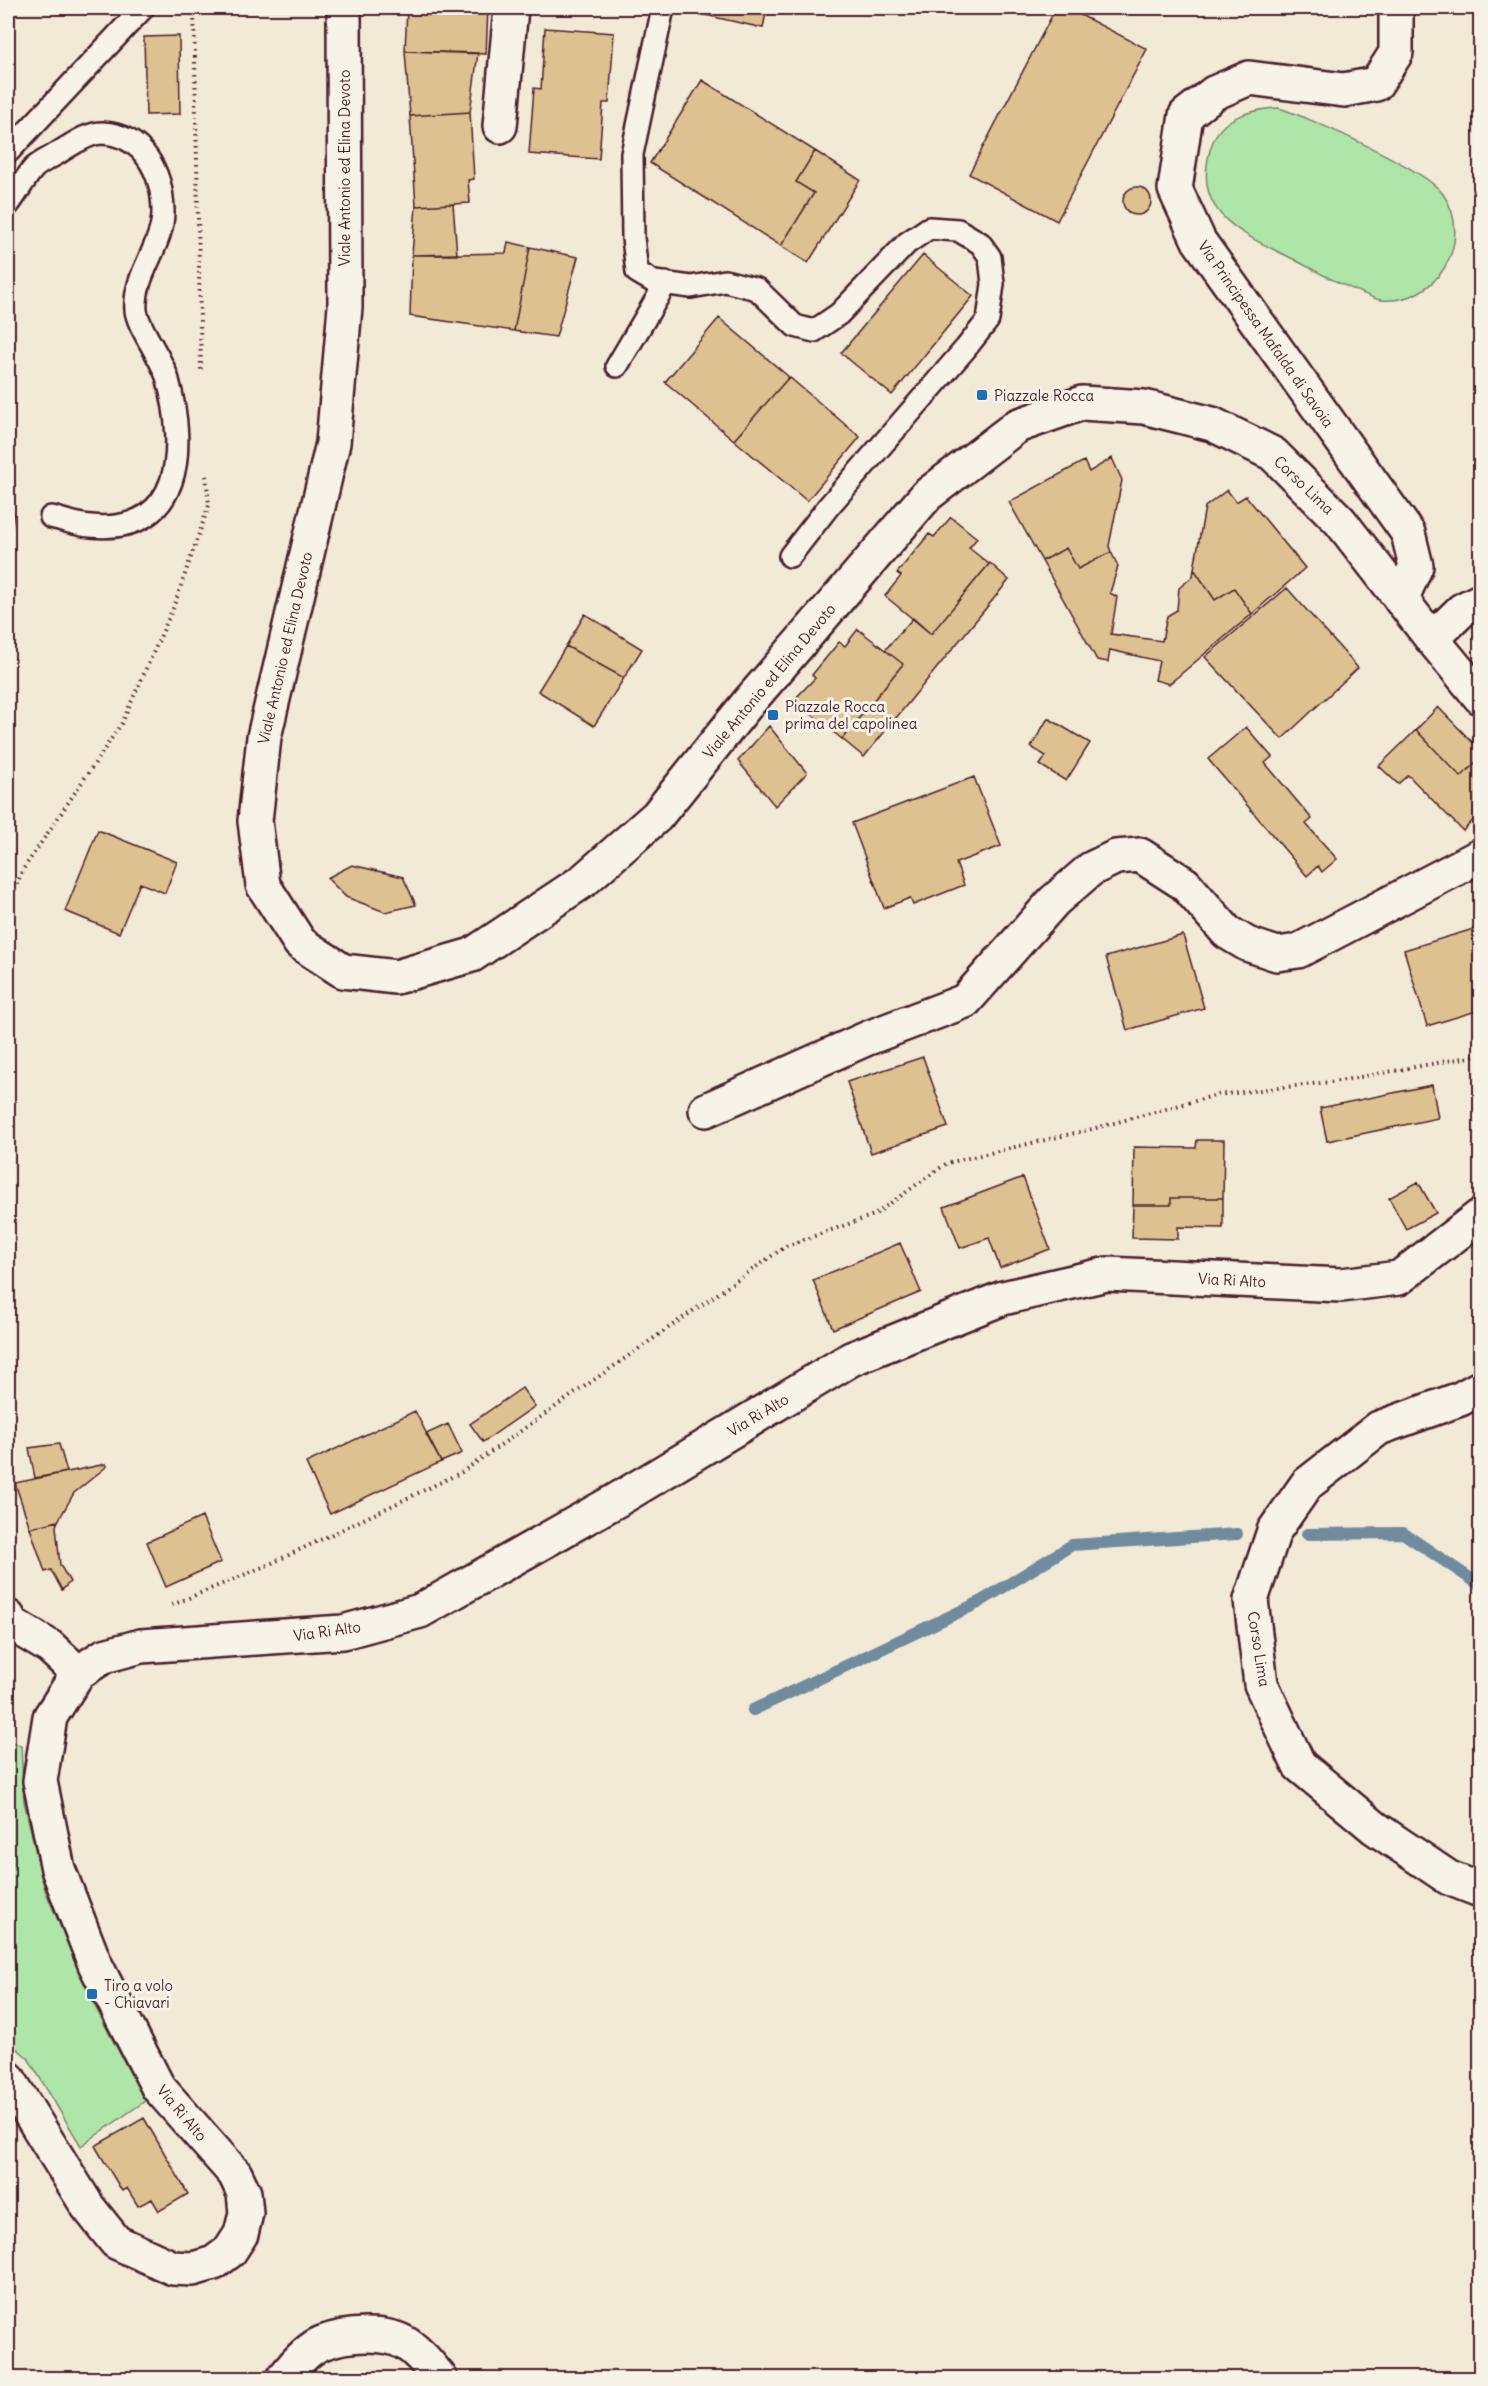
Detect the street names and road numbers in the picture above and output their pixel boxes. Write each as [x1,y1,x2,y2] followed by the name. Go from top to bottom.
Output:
[335,70,354,266] street label: Viale Antonio ed Elina Devoto
[1194,237,1338,432] street label: Via Principessa Mafalda di Savoia
[1270,452,1338,519] street label: Corso Lima
[254,550,316,746] street label: Viale Antonio ed Elina Devoto
[699,600,839,762] street label: Viale Antonio ed Elina Devoto
[1198,1269,1266,1291] street label: Via Ri Alto
[724,1389,792,1441] street label: Via Ri Alto
[1244,1610,1274,1689] street label: Corso Lima
[292,1617,362,1645] street label: Via Ri Alto
[153,2081,211,2145] street label: Via Ri Alto

